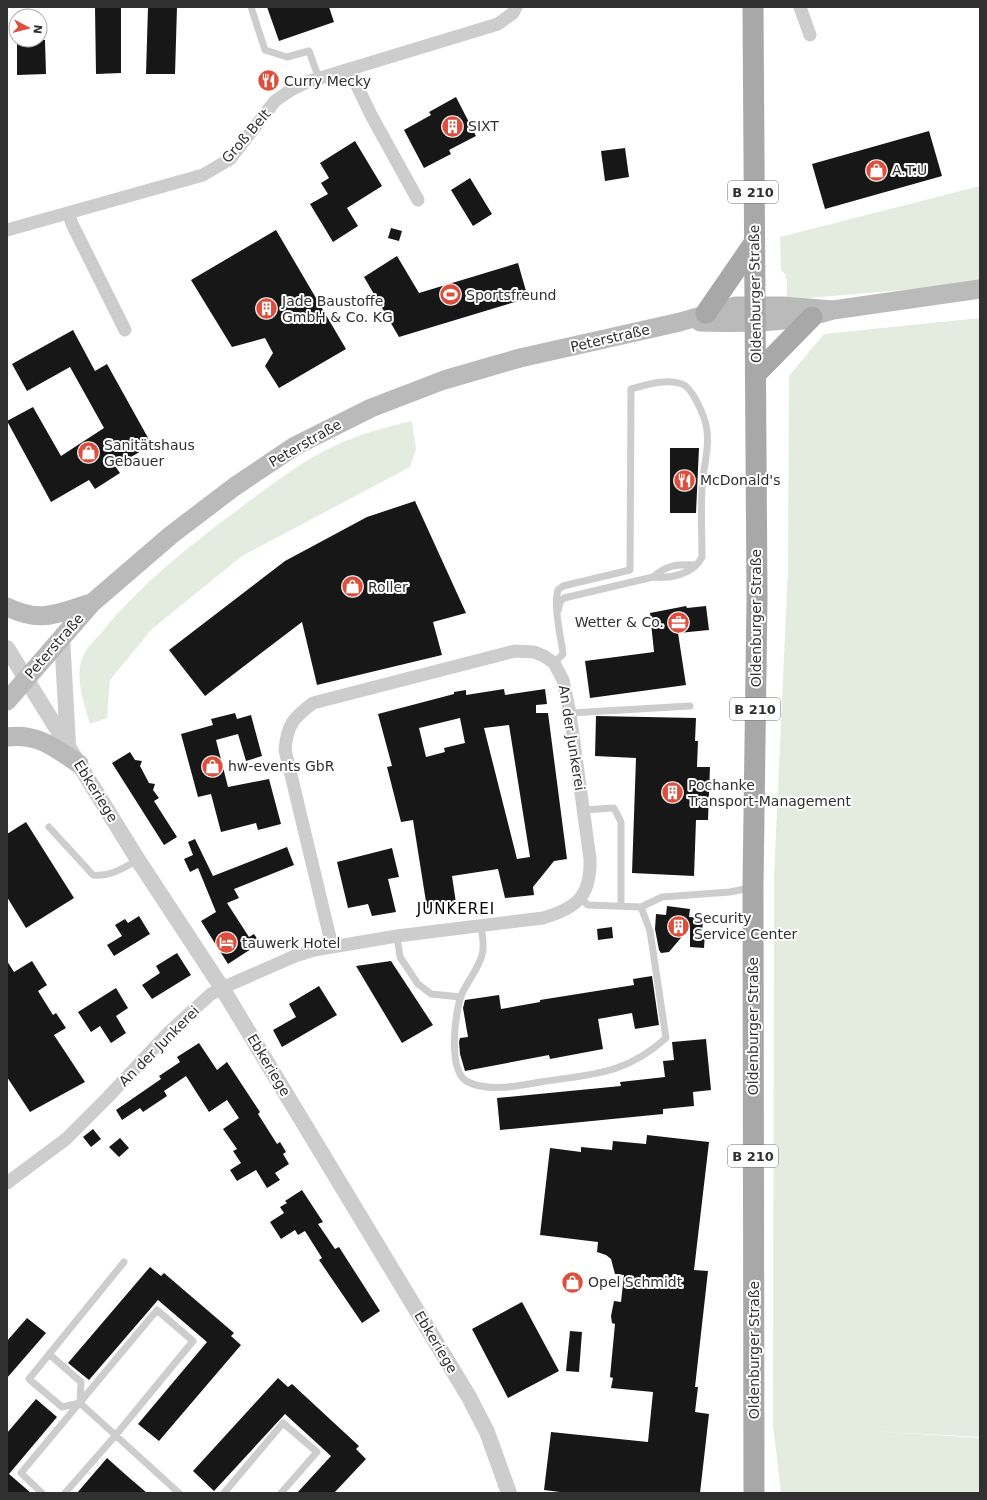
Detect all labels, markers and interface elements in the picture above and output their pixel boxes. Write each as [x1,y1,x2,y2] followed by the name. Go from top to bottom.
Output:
[8,8,48,48] north arrow
[30,24,44,35] text: N
[255,68,281,94] restaurant icon: Curry Mecky
[284,73,371,89] place label: Curry Mecky
[218,106,274,166] street label: Groß Belt
[440,113,466,139] building icon: SIXT
[468,118,499,134] place label: SIXT
[864,157,890,183] shop icon: A.T.U
[892,162,927,178] place label: A.T.U
[728,181,778,203] road number: B 210
[746,225,764,363] street label: Oldenburger Straße
[438,282,464,308] sports icon: Sportsfreund
[466,287,557,303] place label: Sportsfreund
[281,293,393,325] place label: Jade Baustoffe GmbH & Co. KG
[253,296,279,322] building icon: Jade Baustoffe GmbH & Co. KG
[569,321,651,355] street label: Peterstraße
[266,416,344,470] street label: Peterstraße
[104,437,195,469] place label: Sanitätshaus Gebauer
[75,440,101,466] shop icon: Sanitätshaus Gebauer
[671,467,697,493] restaurant icon: McDonald's
[700,472,781,488] place label: McDonald's
[748,549,764,687] street label: Oldenburger Straße
[339,574,365,600] shop icon: Roller
[368,579,408,595] place label: Roller
[666,609,692,635] office icon: Wetter & Co.
[21,610,87,682] street label: Peterstraße
[575,614,664,630] place label: Wetter & Co.
[556,684,588,792] street label: An der Junkerei
[730,698,780,720] road number: B 210
[200,753,226,779] shop icon: hw-events GbR
[71,757,121,825] street label: Ebkeriege
[228,758,335,774] place label: hw-events GbR
[687,777,851,809] place label: Pochanke Transport-Management
[659,780,685,806] building icon: Pochanke Transport-Management
[416,900,495,918] district label: JUNKEREI
[694,910,798,942] place label: Security Service Center
[666,913,692,939] building icon: Security Service Center
[214,930,240,956] hotel icon: tauwerk Hotel
[242,935,340,951] place label: tauwerk Hotel
[745,957,761,1095] street label: Oldenburger Straße
[116,1003,202,1089] street label: An der Junkerei
[244,1031,294,1099] street label: Ebkeriege
[728,1145,778,1167] road number: B 210
[560,1269,586,1295] shop icon: Opel Schmidt
[588,1274,683,1290] place label: Opel Schmidt
[746,1281,762,1419] street label: Oldenburger Straße
[411,1308,461,1376] street label: Ebkeriege

